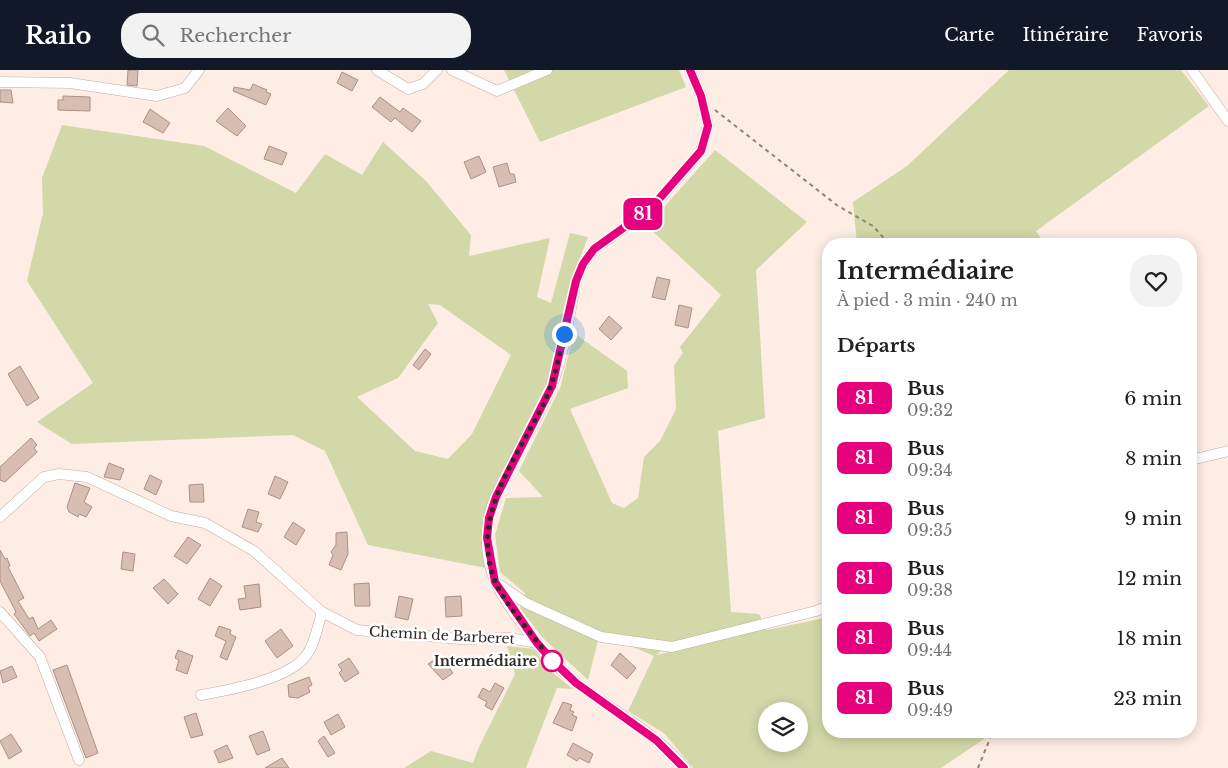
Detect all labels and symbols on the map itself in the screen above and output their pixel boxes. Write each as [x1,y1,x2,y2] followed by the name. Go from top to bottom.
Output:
[620,198,666,230] line badge: 81
[552,322,577,347] your location
[369,622,516,648] street label: Chemin de Barberet
[541,650,563,672] marker: Intermédiaire
[434,652,537,670] place label: Intermédiaire

